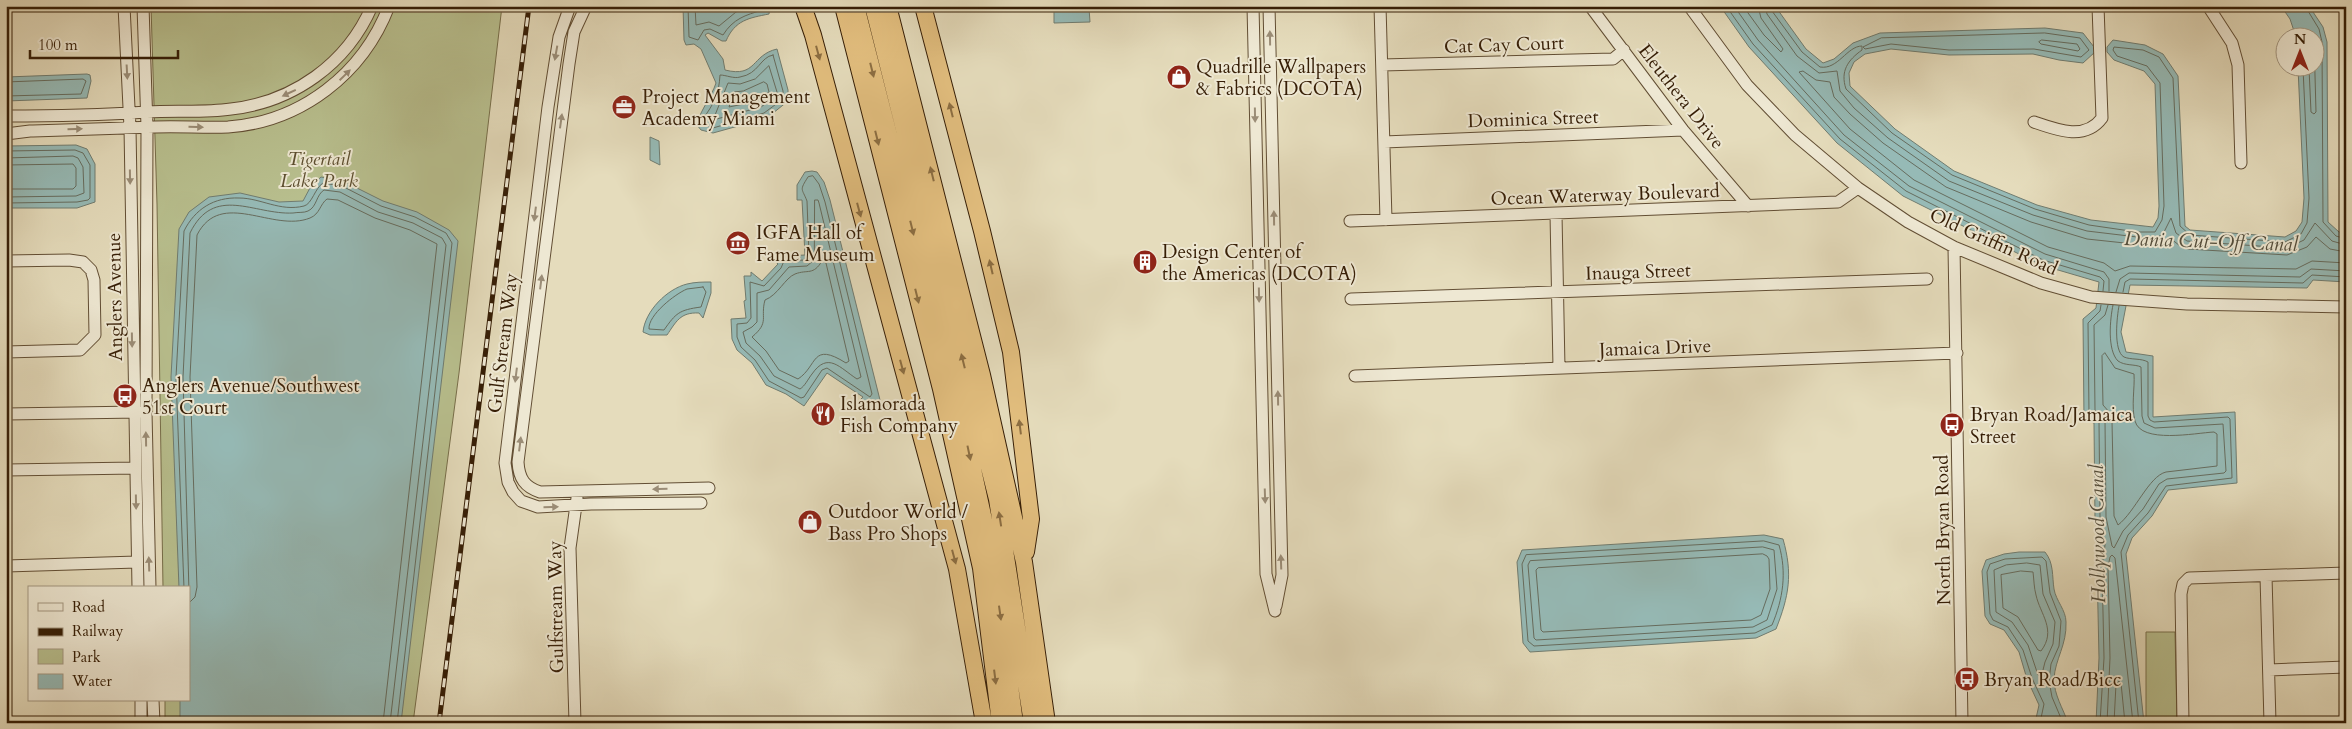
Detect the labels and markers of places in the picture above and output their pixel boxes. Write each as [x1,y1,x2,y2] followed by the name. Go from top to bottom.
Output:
[1196,54,1366,102] place label: Quadrille Wallpapers & Fabrics (DCOTA)
[1166,64,1192,90] shop icon: Quadrille Wallpapers & Fabrics (DCOTA)
[642,84,810,132] place label: Project Management Academy Miami
[611,94,637,120] office icon: Project Management Academy Miami
[756,220,876,268] place label: IGFA Hall of Fame Museum
[725,230,751,256] museum icon: IGFA Hall of Fame Museum
[1162,239,1357,287] place label: Design Center of the Americas (DCOTA)
[1132,249,1158,275] building icon: Design Center of the Americas (DCOTA)
[142,373,359,421] place label: Anglers Avenue/Southwest 51st Court
[112,383,138,409] bus stop icon: Anglers Avenue/Southwest 51st Court
[840,391,958,439] place label: Islamorada Fish Company
[810,401,836,427] restaurant icon: Islamorada Fish Company
[1970,402,2133,450] place label: Bryan Road/Jamaica Street
[1939,412,1965,438] bus stop icon: Bryan Road/Jamaica Street
[828,499,969,547] place label: Outdoor World / Bass Pro Shops
[797,509,823,535] shop icon: Outdoor World / Bass Pro Shops
[1954,666,1980,692] bus stop icon: Bryan Road/Bicc
[1984,667,2122,693] place label: Bryan Road/Bicc

